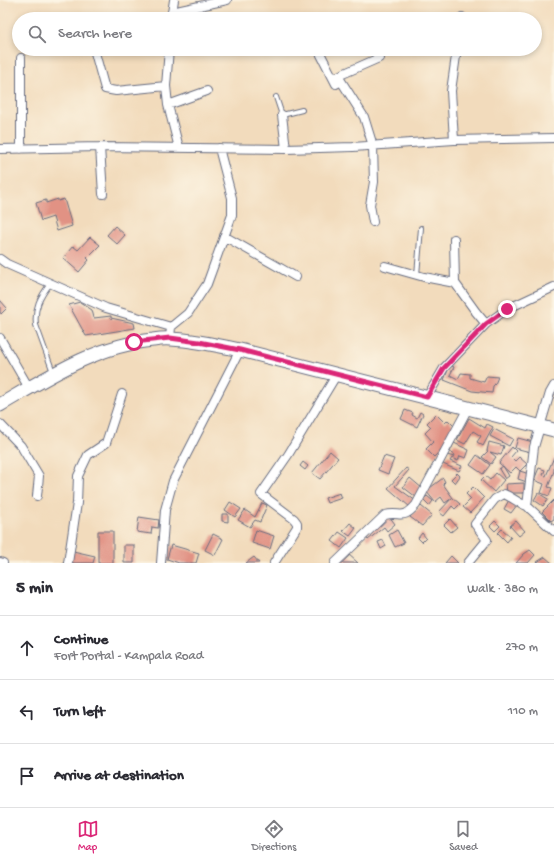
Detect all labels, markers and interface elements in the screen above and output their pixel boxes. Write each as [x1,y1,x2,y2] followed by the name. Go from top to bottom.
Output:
[12,12,542,56] search box
[26,23,48,45] icon: search
[58,25,132,43] text: Search here
[498,300,516,318] route end
[125,333,143,351] route start
[16,579,53,599] text: 5 min
[467,582,538,597] text: Walk · 380 m
[54,631,108,649] text: Continue
[16,637,38,659] icon: ahead
[505,640,538,655] text: 270 m
[54,649,203,664] text: Fort Portal - Kampala Road
[16,701,38,723] icon: left
[54,703,105,721] text: Turn left
[508,704,538,719] text: 110 m
[16,765,38,787] icon: arrive
[54,767,184,785] text: Arrive at destination
[77,818,99,854] tab: Map
[252,818,296,854] tab: Directions
[449,818,477,854] tab: Saved

